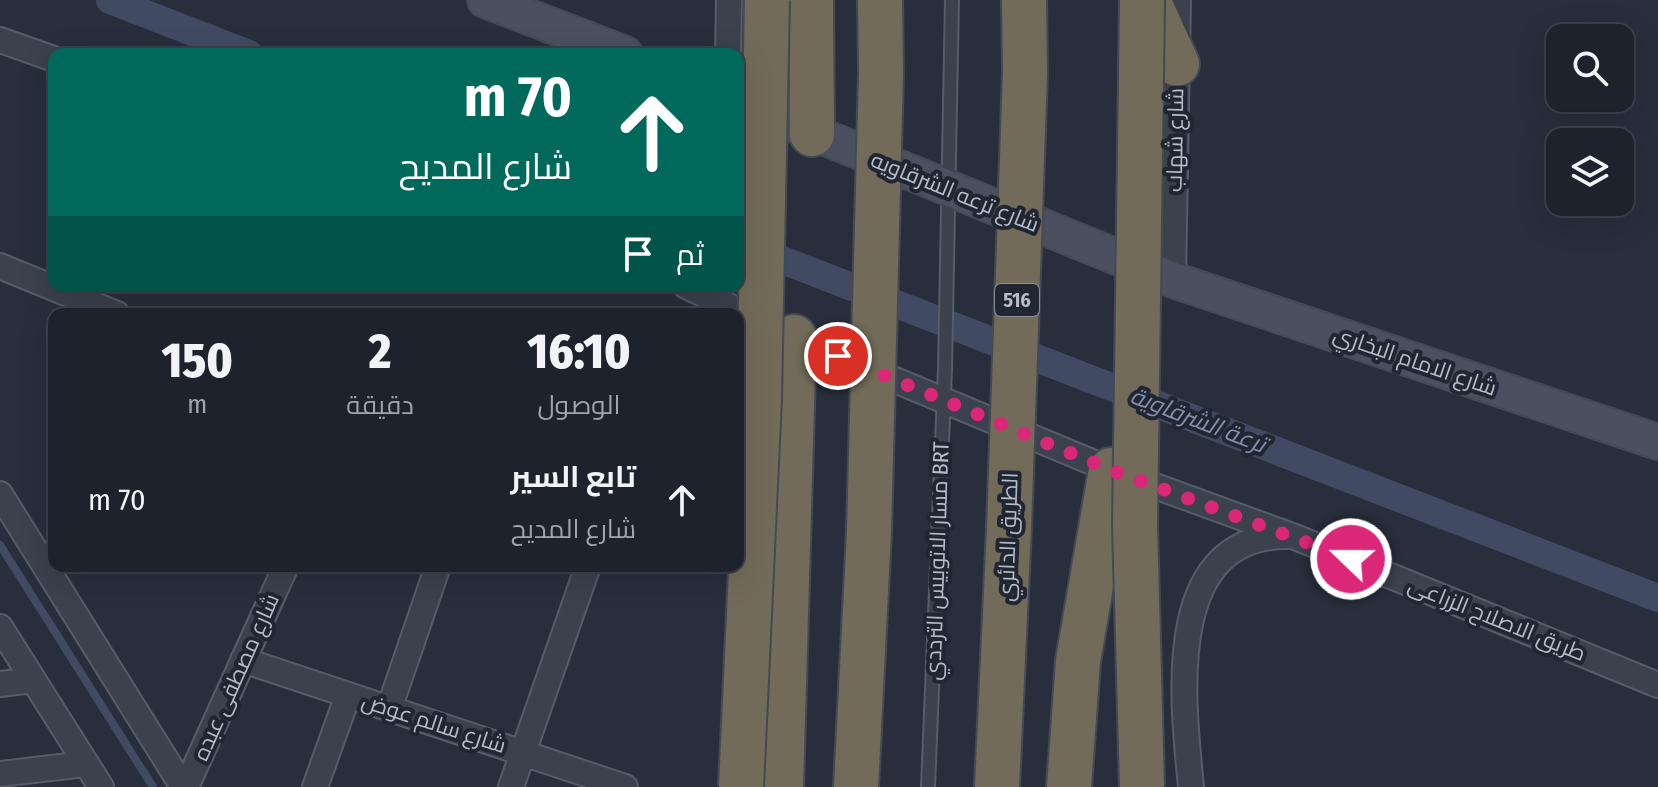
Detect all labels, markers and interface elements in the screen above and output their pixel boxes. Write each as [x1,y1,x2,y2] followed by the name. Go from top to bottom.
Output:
[1546,24,1634,216] map controls
[1546,24,1634,112] button: search
[464,64,572,131] text: 70 m
[600,80,704,184] icon: ahead
[1161,88,1190,192] street label: شارع شهاب
[1546,128,1634,216] button: layers
[398,145,572,189] text: شارع المديح
[867,146,1043,239] street label: شارع ترعه الشرقاويه
[616,232,660,276] icon: arrive
[676,237,704,273] text: ثم
[995,284,1039,316] road number: 516
[1329,320,1500,404] street label: شارع الامام البخاري
[804,322,872,390] pin
[369,323,391,381] text: 2
[527,323,631,381] text: 16:10
[161,332,233,390] text: 150
[816,334,860,378] icon: arrive
[1126,381,1274,460] water label: ترعة الشرقاوية
[187,389,207,420] text: m
[346,390,414,421] text: دقيقة
[538,390,620,421] text: الوصول
[919,440,958,681] street label: مسار الاتوبيس الترددي BRT
[510,459,636,495] text: تابع السير
[992,472,1027,602] street label: الطريق الدائري
[660,478,704,522] icon: ahead
[88,482,146,518] text: 70 m
[511,514,636,545] text: شارع المديح
[1309,517,1393,601] position arrow
[1404,571,1590,668] street label: طريق الاصلاح الزراعى
[187,589,286,765] street label: شارع مصطفى عبده
[358,687,510,761] street label: شارع سالم عوض

